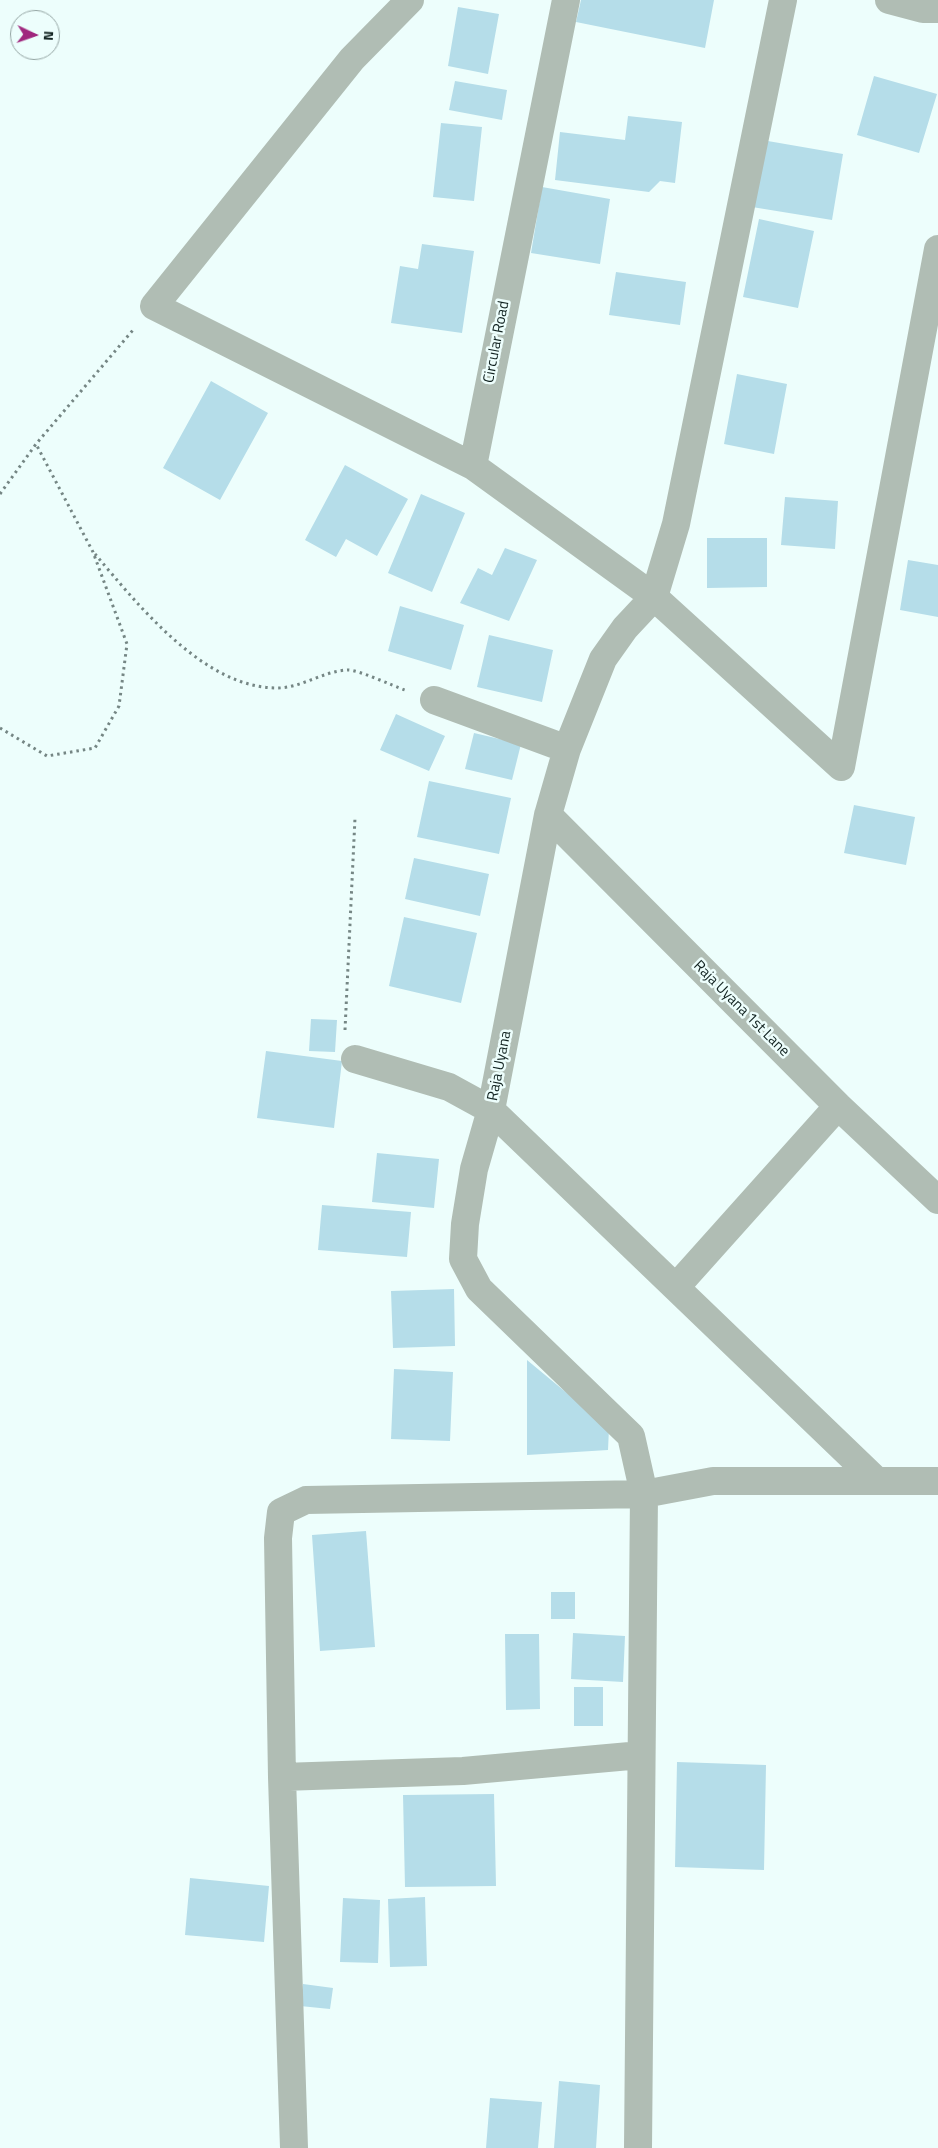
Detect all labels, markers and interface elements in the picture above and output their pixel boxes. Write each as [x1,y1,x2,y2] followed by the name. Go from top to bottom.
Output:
[10,10,60,60] north arrow
[39,30,60,41] text: N
[480,300,514,384] street label: Circular Road
[689,957,793,1061] street label: Raja Uyana 1st Lane
[484,1030,516,1102] street label: Raja Uyana

